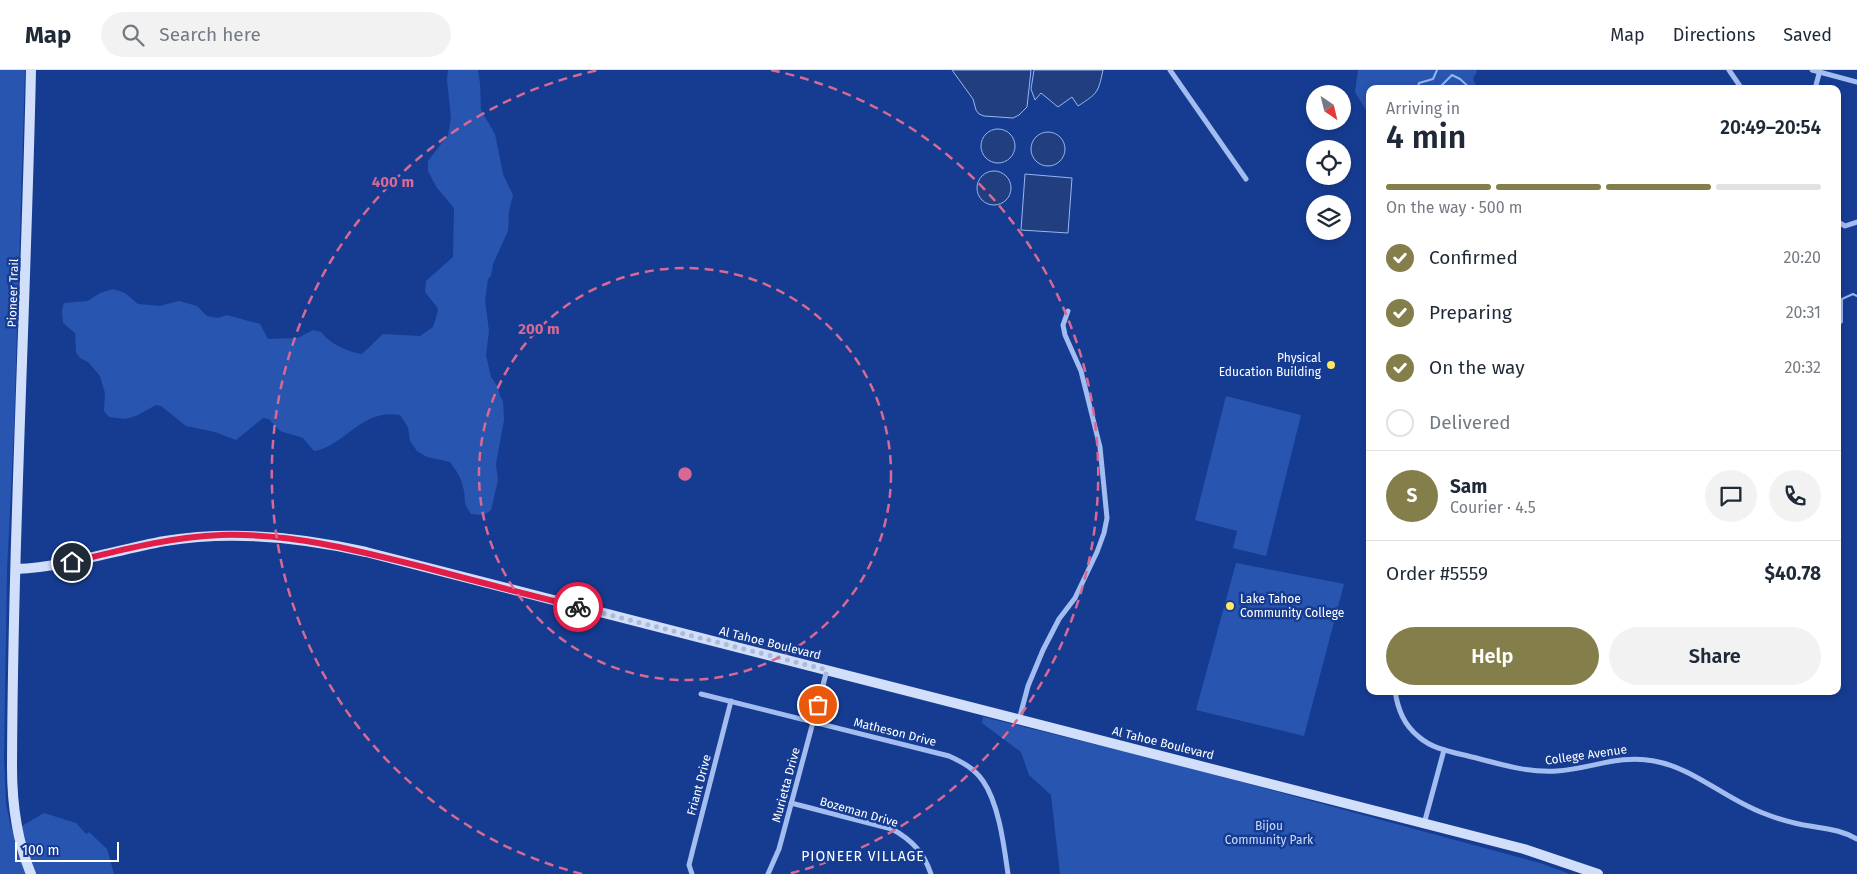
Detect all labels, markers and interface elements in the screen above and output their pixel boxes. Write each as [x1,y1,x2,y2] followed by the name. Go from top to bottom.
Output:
[101,12,451,57] search box
[25,21,71,49] text: Map
[119,21,147,49] icon: search
[159,23,261,46] text: Search here
[1610,24,1645,46] text: Map
[1673,24,1755,46] text: Directions
[1783,24,1832,46] text: Saved
[1306,85,1351,130] north arrow
[1306,85,1351,240] map controls
[1386,99,1460,118] text: Arriving in
[1720,116,1821,139] text: 20:49–20:54
[1386,118,1466,156] text: 4 min
[1306,140,1351,185] button: locate
[372,173,414,191] text: 400 m
[1306,195,1351,240] button: layers
[1386,198,1523,217] text: On the way · 500 m
[1386,244,1414,272] icon: check
[1429,246,1518,269] text: Confirmed
[1783,248,1821,267] text: 20:20
[5,258,21,328] street label: Pioneer Trail
[1386,299,1414,327] icon: check
[1429,301,1512,324] text: Preparing
[1786,303,1821,322] text: 20:31
[518,320,560,338] text: 200 m
[1219,351,1322,379] place label: Physical Education Building
[1386,354,1414,382] icon: check
[1429,356,1525,379] text: On the way
[1784,358,1821,377] text: 20:32
[1325,359,1337,371] marker: Physical Education Building
[1429,411,1511,434] text: Delivered
[676,465,694,483] centre of rings
[1705,470,1757,522] button: chat
[1769,470,1821,522] button: phone
[1450,475,1487,498] text: Sam
[1407,484,1417,507] text: S
[1450,498,1536,517] text: Courier · 4.5
[51,541,93,583] pin
[58,548,86,576] icon: home
[1386,562,1488,585] text: Order #5559
[1765,562,1821,585] text: $40.78
[553,582,603,632] courier
[1240,592,1344,620] place label: Lake Tahoe Community College
[564,593,592,621] icon: bike
[1224,600,1236,612] marker: Lake Tahoe Community College
[718,624,822,662] street label: Al Tahoe Boulevard
[1386,627,1599,685] button: Help
[1609,627,1821,685] button: Share
[797,684,839,726] pin
[804,691,832,719] icon: bag
[852,715,938,749] street label: Matheson Drive
[1111,724,1215,762] street label: Al Tahoe Boulevard
[1544,742,1628,768] street label: College Avenue
[769,746,803,824] street label: Murietta Drive
[684,753,714,817] street label: Friant Drive
[818,794,900,830] street label: Bozeman Drive
[1225,819,1314,847] park label: Bijou Community Park
[15,839,119,862] scale bar
[22,842,59,859] text: 100 m
[801,848,925,865] district label: PIONEER VILLAGE

